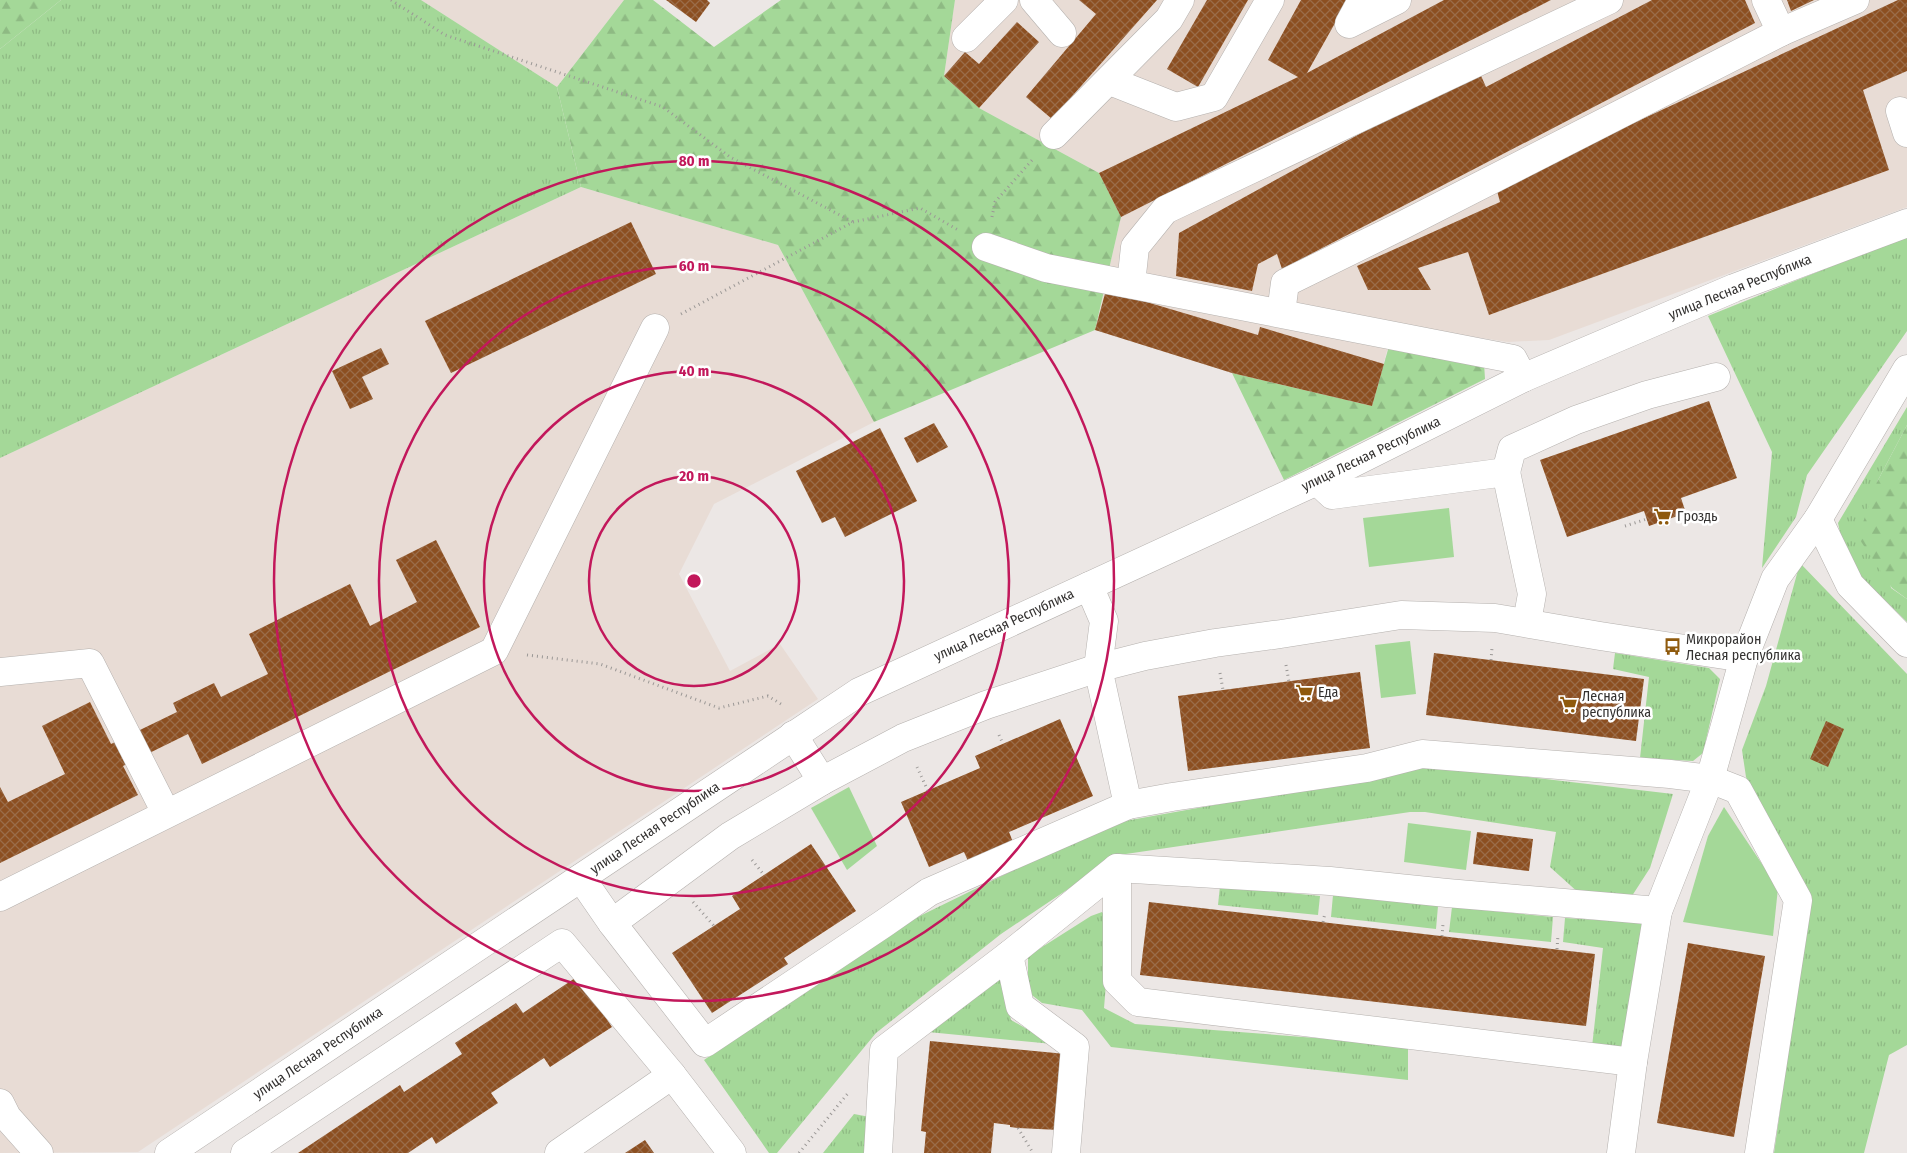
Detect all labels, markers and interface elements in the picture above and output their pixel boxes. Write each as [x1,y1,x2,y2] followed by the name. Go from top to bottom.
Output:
[679,152,709,170] text: 80 m
[1666,250,1814,323] street label: улица Лесная Республика
[679,257,709,275] text: 60 m
[679,362,709,380] text: 40 m
[1299,413,1443,495] street label: улица Лесная Республика
[678,467,709,485] text: 20 m
[1653,506,1673,526] supermarket icon: Гроздь
[1677,508,1718,525] place label: Гроздь
[685,572,703,590] centre of rings
[931,585,1077,665] street label: улица Лесная Республика
[1686,631,1801,664] place label: Микрорайон Лесная республика
[1662,637,1682,657] bus stop icon: Микрорайон Лесная республика
[1294,682,1314,702] supermarket icon: Еда
[1318,684,1339,701] place label: Еда
[1582,688,1651,721] place label: Лесная республика
[1558,694,1578,714] supermarket icon: Лесная республика
[587,778,723,878] street label: улица Лесная Республика
[250,1003,386,1103] street label: улица Лесная Республика

